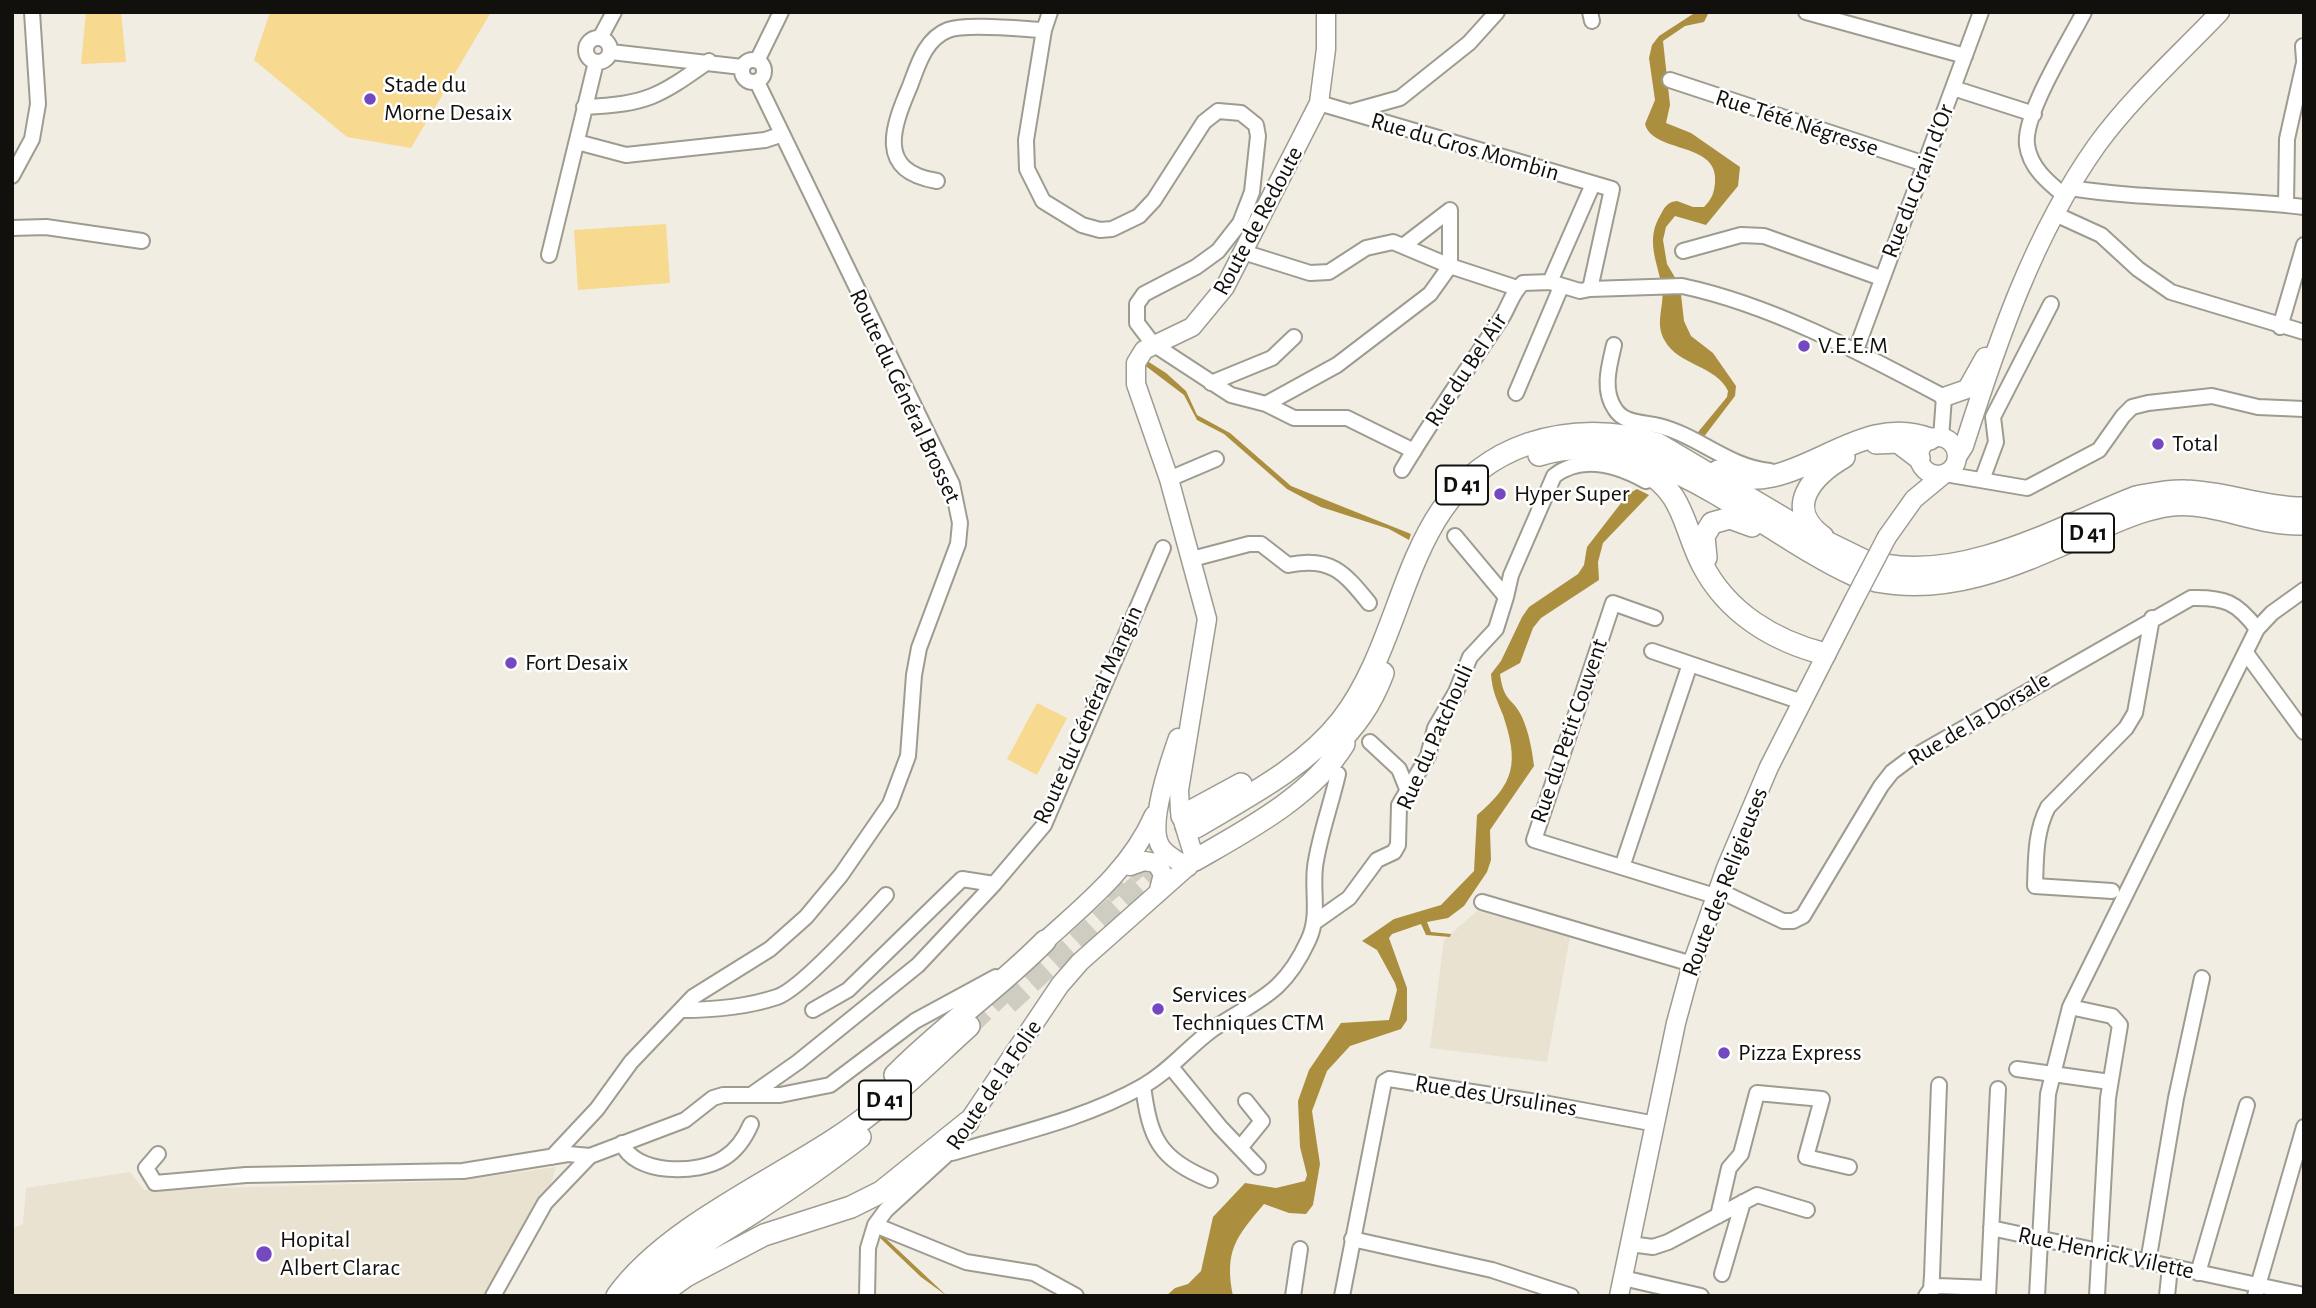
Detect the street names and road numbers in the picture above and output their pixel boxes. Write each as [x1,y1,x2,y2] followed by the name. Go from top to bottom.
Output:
[1712,83,1882,163] street label: Rue Tété Négresse
[1875,100,1961,262] street label: Rue du Grain d'Or
[1367,106,1563,188] street label: Rue du Gros Mombin
[1207,142,1309,300] street label: Route de Redoute
[843,284,967,508] street label: Route du Général Brosset
[1419,308,1513,432] street label: Rue du Bel Air
[1436,466,1488,505] road number: D 41
[2062,513,2114,552] road number: D 41
[1027,601,1149,829] street label: Route du Général Mangin
[1524,635,1614,827] street label: Rue du Petit Couvent
[1390,660,1480,814] street label: Rue du Patchouli
[1903,665,2055,773] street label: Rue de la Dorsale
[1676,783,1774,981] street label: Route des Religieuses
[940,1014,1048,1156] street label: Route de la Folie
[1413,1069,1579,1123] street label: Rue des Ursulines
[859,1080,911,1120] road number: D 41
[2015,1220,2197,1286] street label: Rue Henrick Vilette

